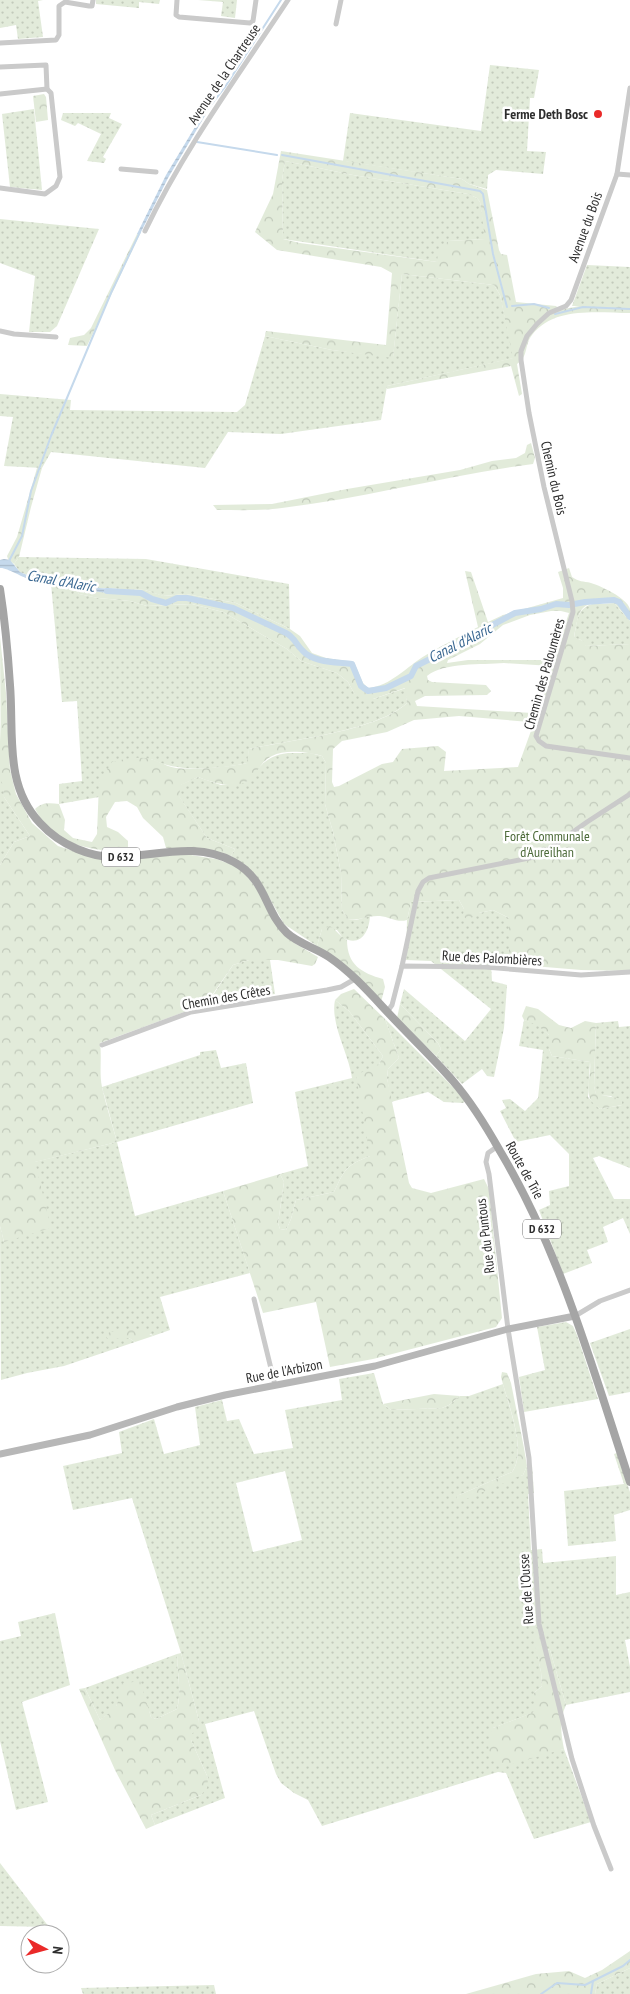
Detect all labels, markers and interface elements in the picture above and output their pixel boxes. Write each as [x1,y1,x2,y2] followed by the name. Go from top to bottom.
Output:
[184,20,264,128] street label: Avenue de la Chartreuse
[504,105,588,123] place label: Ferme Deth Bosc
[592,108,604,120] marker: Ferme Deth Bosc
[564,189,606,265] street label: Avenue du Bois
[537,439,571,517] street label: Chemin du Bois
[25,565,98,596] water label: Canal d'Alaric
[519,616,569,732] street label: Chemin des Paloumères
[425,618,496,667] water label: Canal d'Alaric
[504,827,590,861] park label: Forêt Communale d'Aureilhan
[102,848,140,866] road number: D 632
[441,946,543,970] street label: Rue des Palombières
[180,980,272,1014] street label: Chemin des Crêtes
[502,1138,548,1202] street label: Route de Trie
[471,1197,499,1275] street label: Rue du Puntous
[523,1220,561,1238] road number: D 632
[244,1355,324,1387] street label: Rue de l'Arbizon
[515,1553,537,1625] street label: Rue de l'Ousse
[20,1924,70,1974] north arrow
[49,1946,67,1955] text: N

